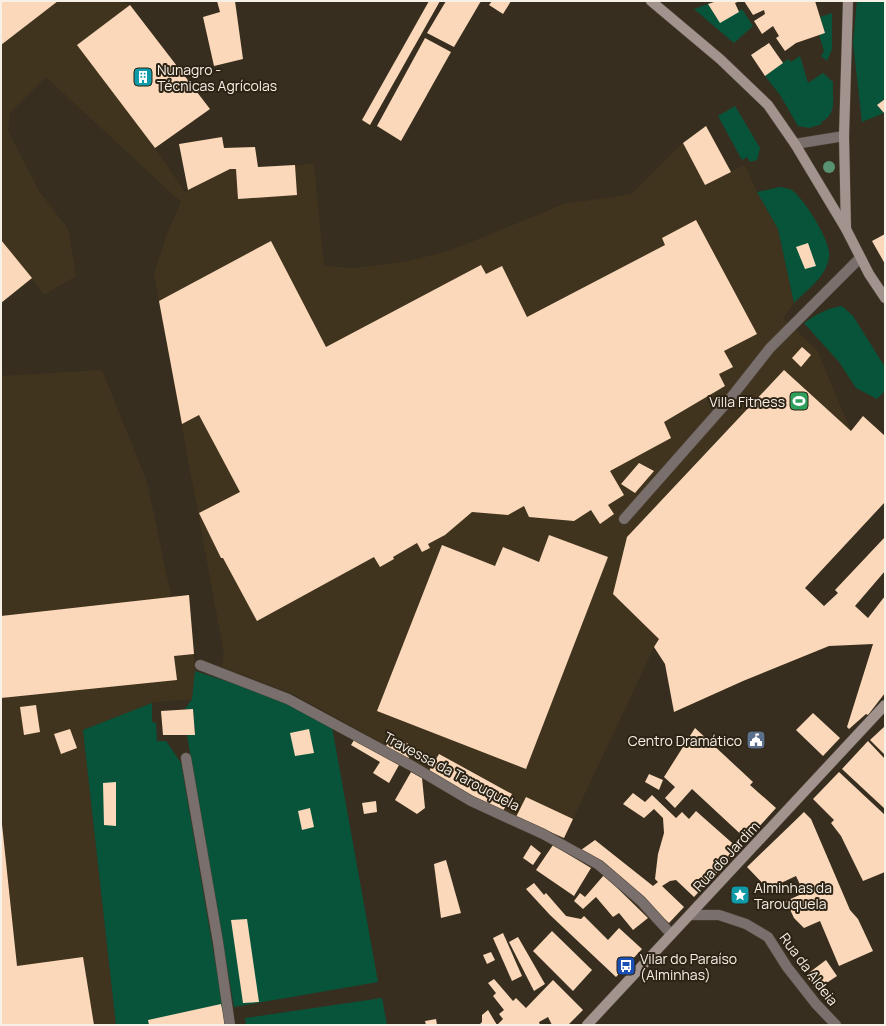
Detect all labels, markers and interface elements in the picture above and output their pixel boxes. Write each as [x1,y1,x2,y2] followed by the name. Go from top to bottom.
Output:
[157,60,277,95] place label: Nunagro - Técnicas Agrícolas
[132,66,154,88] building icon: Nunagro - Técnicas Agrícolas
[788,390,810,412] sports icon: Villa Fitness
[709,392,785,411] place label: Villa Fitness
[381,727,523,815] street label: Travessa da Tarouquela
[745,729,767,751] public building icon: Centro Dramático
[628,731,742,750] place label: Centro Dramático
[688,817,764,895] street label: Rua do Jardim
[754,878,832,913] place label: Alminhas da Tarouquela
[729,884,751,906] place icon: Alminhas da Tarouquela
[775,929,843,1009] street label: Rua da Aldeia
[640,949,737,984] place label: Vilar do Paraíso (Alminhas)
[615,955,637,977] bus stop icon: Vilar do Paraíso (Alminhas)

